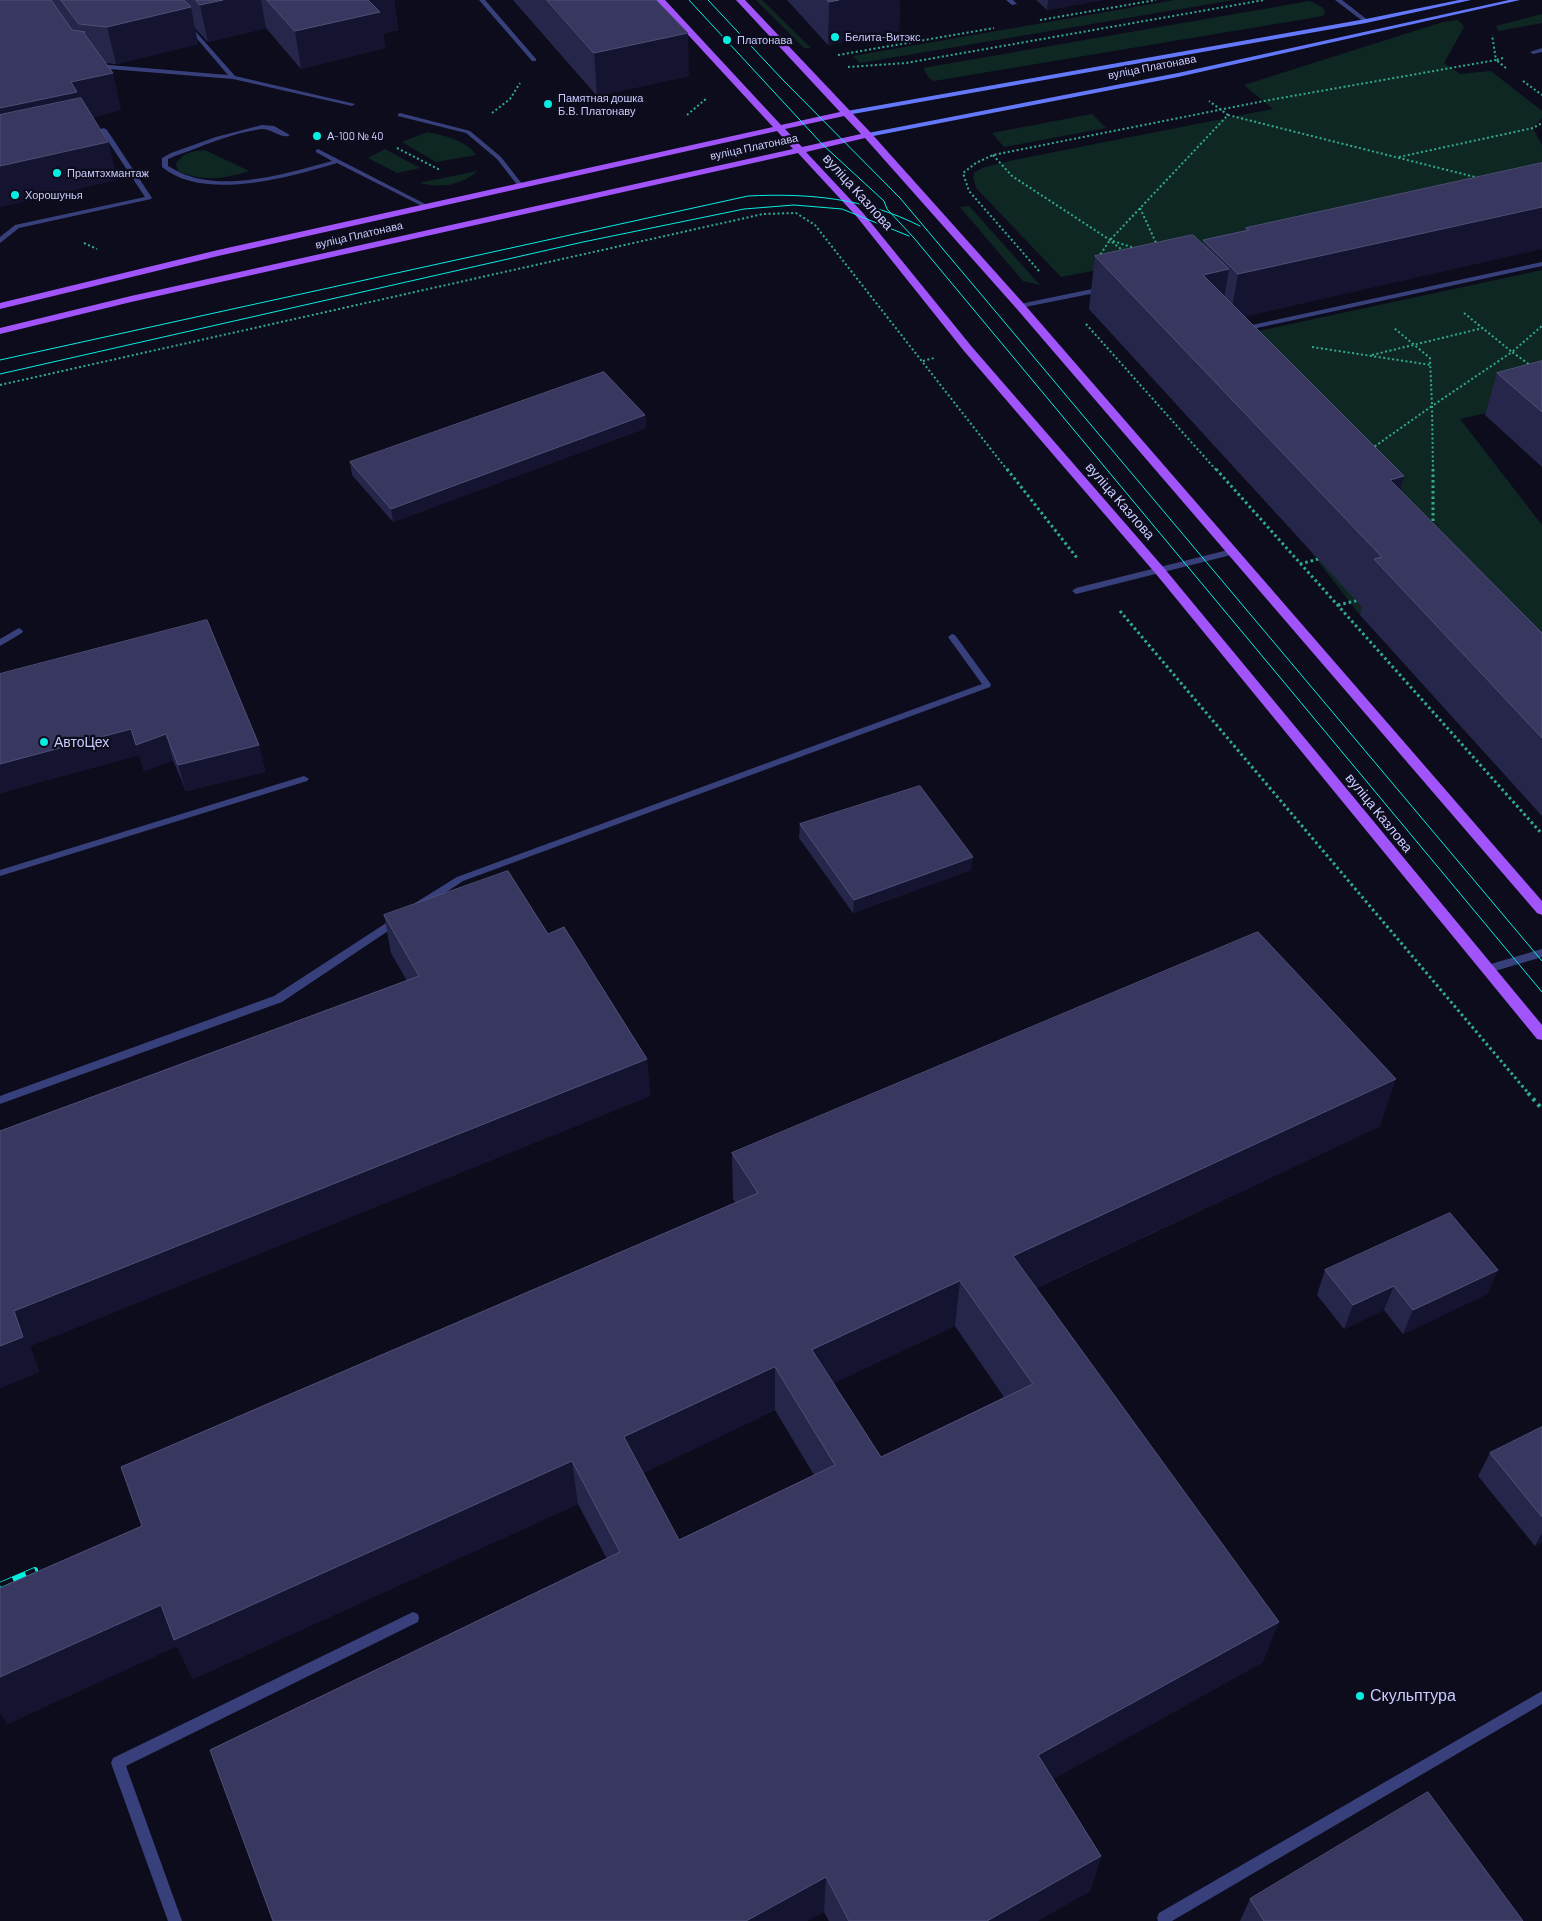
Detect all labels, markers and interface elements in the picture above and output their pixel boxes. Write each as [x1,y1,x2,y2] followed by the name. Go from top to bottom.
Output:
[845,30,920,44] place label: Белита-Витэкс
[829,31,841,43] marker: Белита-Витэкс
[737,33,792,47] place label: Платонава
[721,34,733,46] marker: Платонава
[1107,52,1197,82] street label: вуліца Платонава
[558,91,643,117] place label: Памятная дошка Б.В. Платонаву
[542,98,554,110] marker: Памятная дошка Б.В. Платонаву
[327,129,383,143] place label: А-100 № 40
[311,130,323,142] marker: А-100 № 40
[709,131,799,163] street label: вуліца Платонава
[819,150,897,234] street label: вуліца Казлова
[67,166,149,180] place label: Прамтэхмантаж
[51,167,63,179] marker: Прамтэхмантаж
[25,188,83,202] place label: Хорошунья
[9,189,21,201] marker: Хорошунья
[314,218,404,252] street label: вуліца Платонава
[1082,459,1158,543] street label: вуліца Казлова
[54,734,109,750] place label: АвтоЦех
[38,736,50,748] marker: АвтоЦех
[1342,770,1416,856] street label: вуліца Казлова
[1370,1686,1456,1706] place label: Скульптура
[1354,1690,1366,1702] marker: Скульптура

